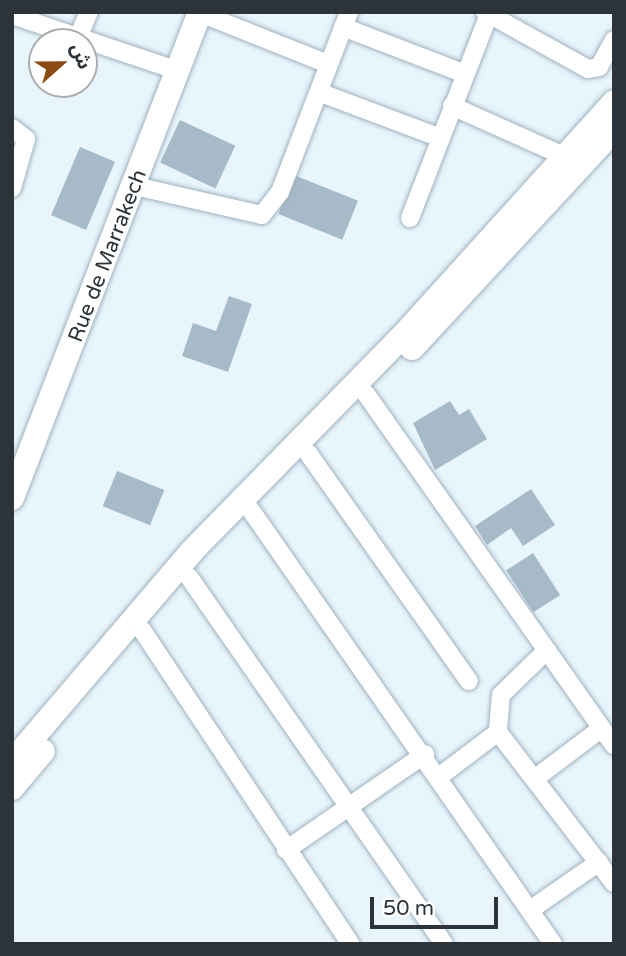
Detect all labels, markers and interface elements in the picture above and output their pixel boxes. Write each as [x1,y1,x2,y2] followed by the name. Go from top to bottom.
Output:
[28,28,98,98] north arrow
[66,40,96,72] text: ش
[63,166,153,346] street label: Rue de Marrakech
[374,883,502,927] scale bar
[383,896,434,921] text: 50 m

